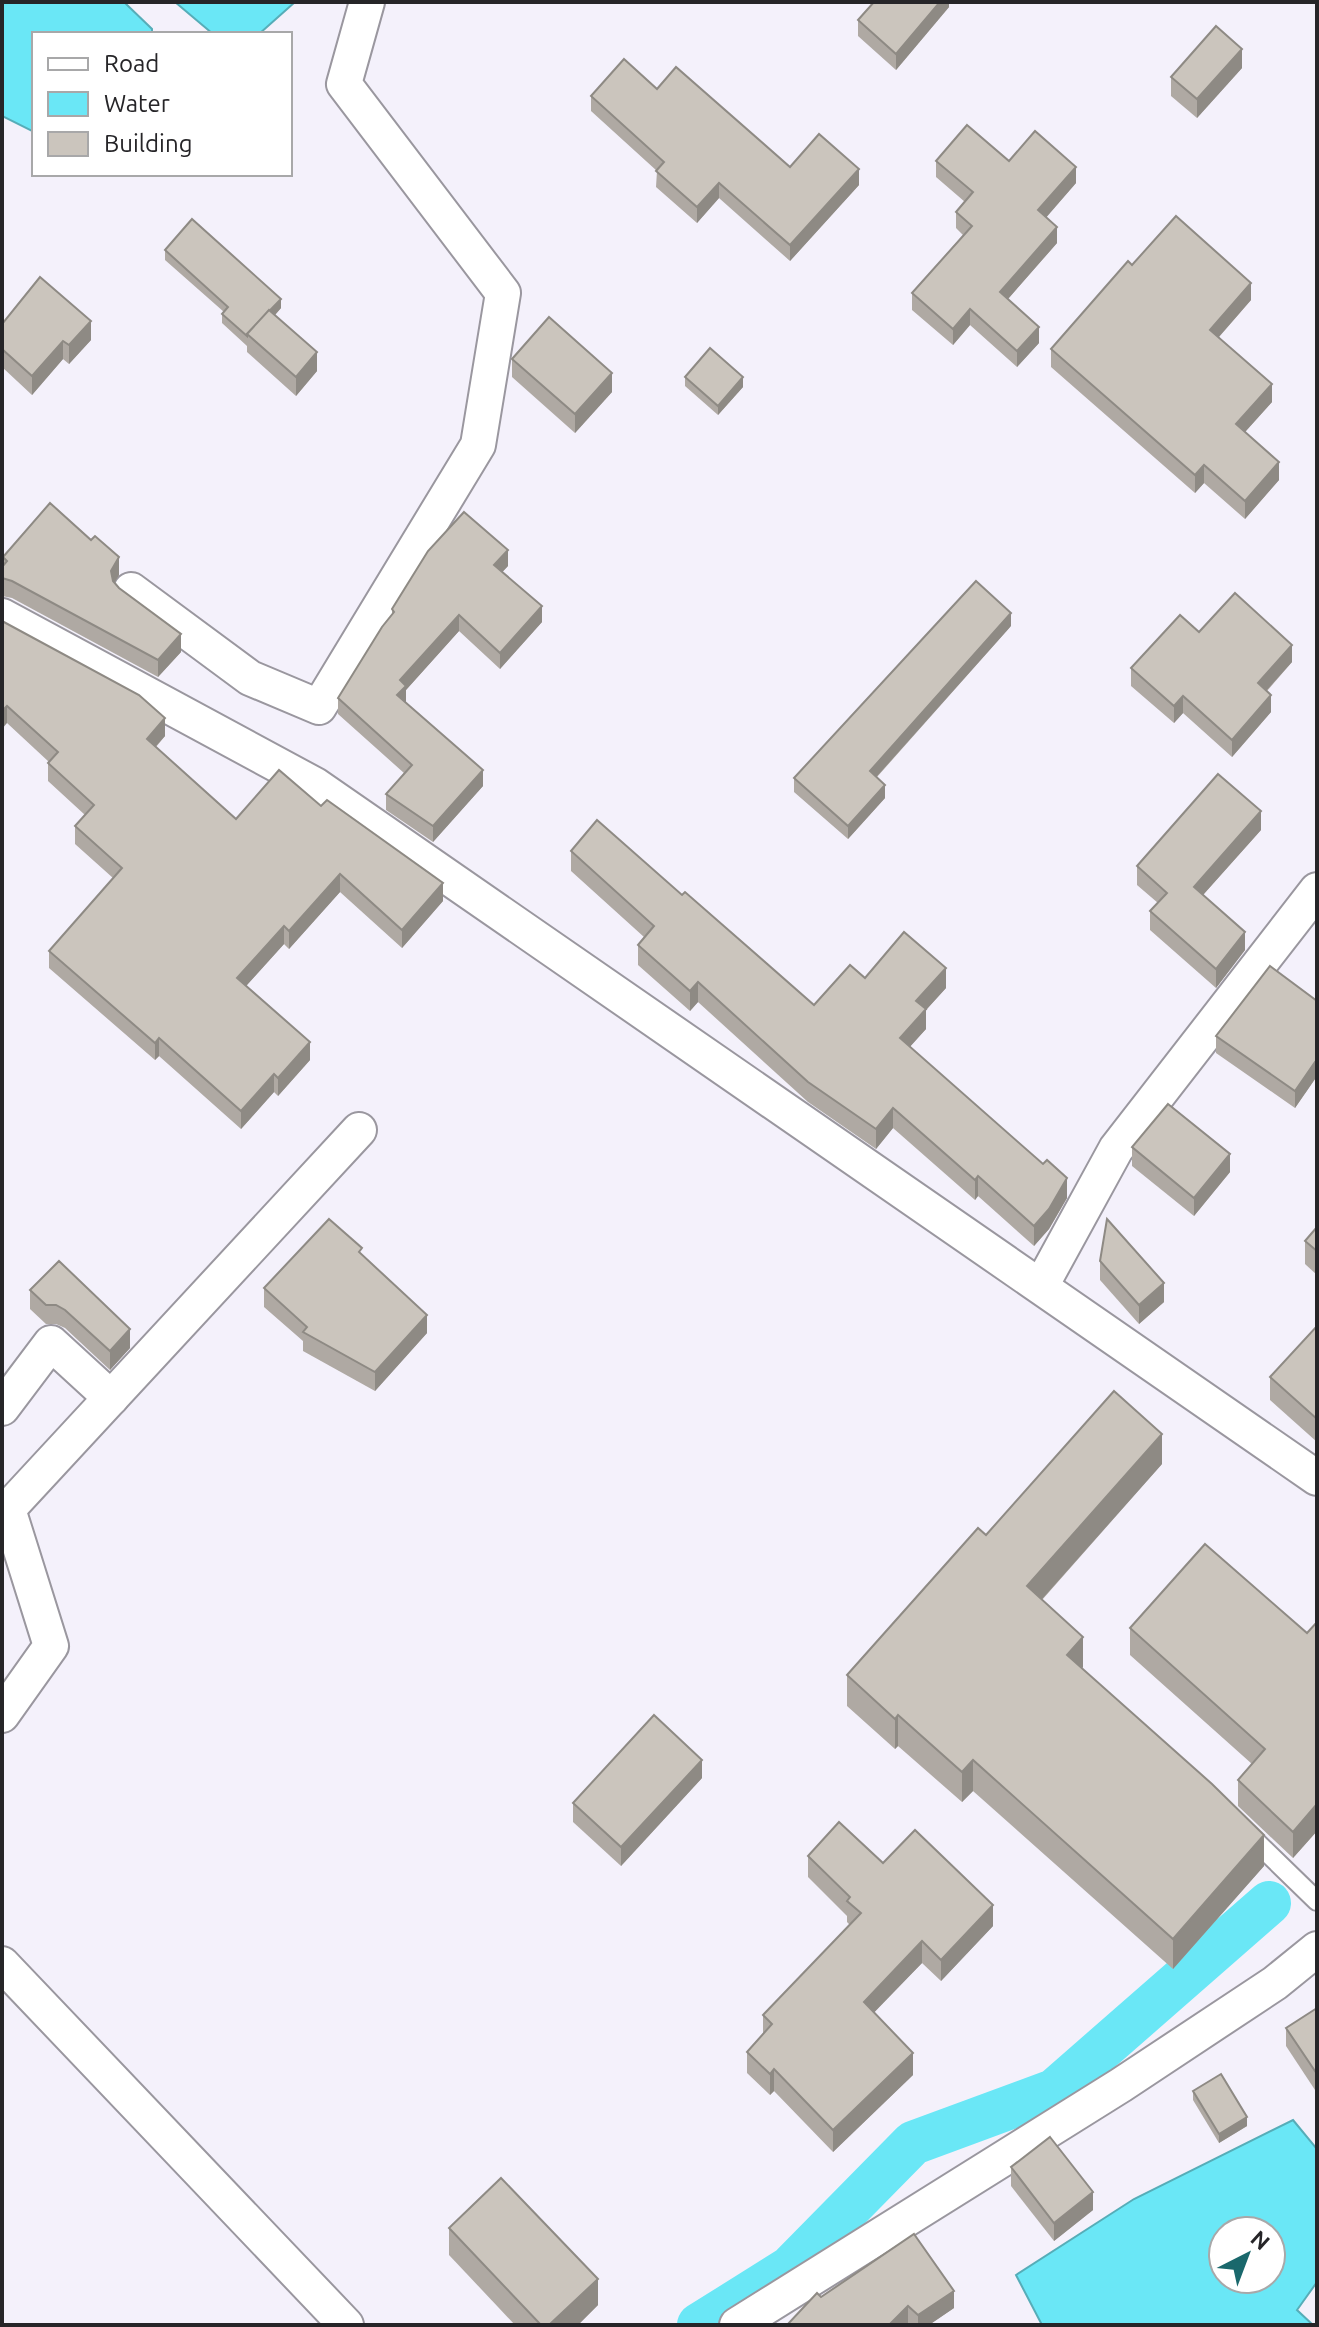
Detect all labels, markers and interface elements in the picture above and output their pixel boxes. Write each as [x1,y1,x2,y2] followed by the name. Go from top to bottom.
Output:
[32,32,292,176] legend
[104,50,159,77] text: Road
[104,90,170,117] text: Water
[104,130,192,157] text: Building
[1207,2215,1287,2295] north arrow
[1246,2225,1275,2255] text: N

